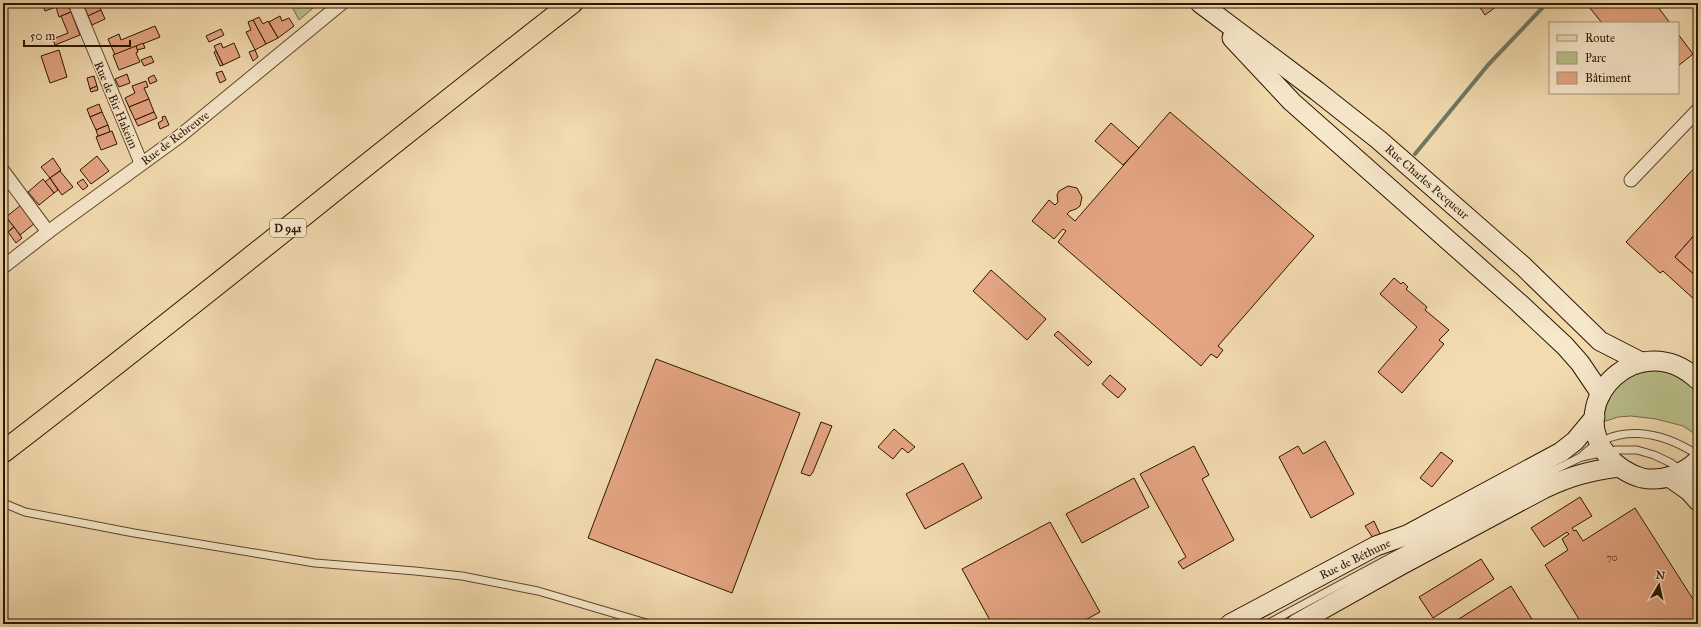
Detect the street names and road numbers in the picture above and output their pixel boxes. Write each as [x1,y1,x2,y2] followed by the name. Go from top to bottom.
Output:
[91,59,141,151] street label: Rue de Bir Hakeim
[138,108,212,168] street label: Rue de Rebreuve
[1382,142,1472,223] street label: Rue Charles Pecqueur
[270,219,306,237] road number: D 941
[1317,536,1393,582] street label: Rue de Béthune

